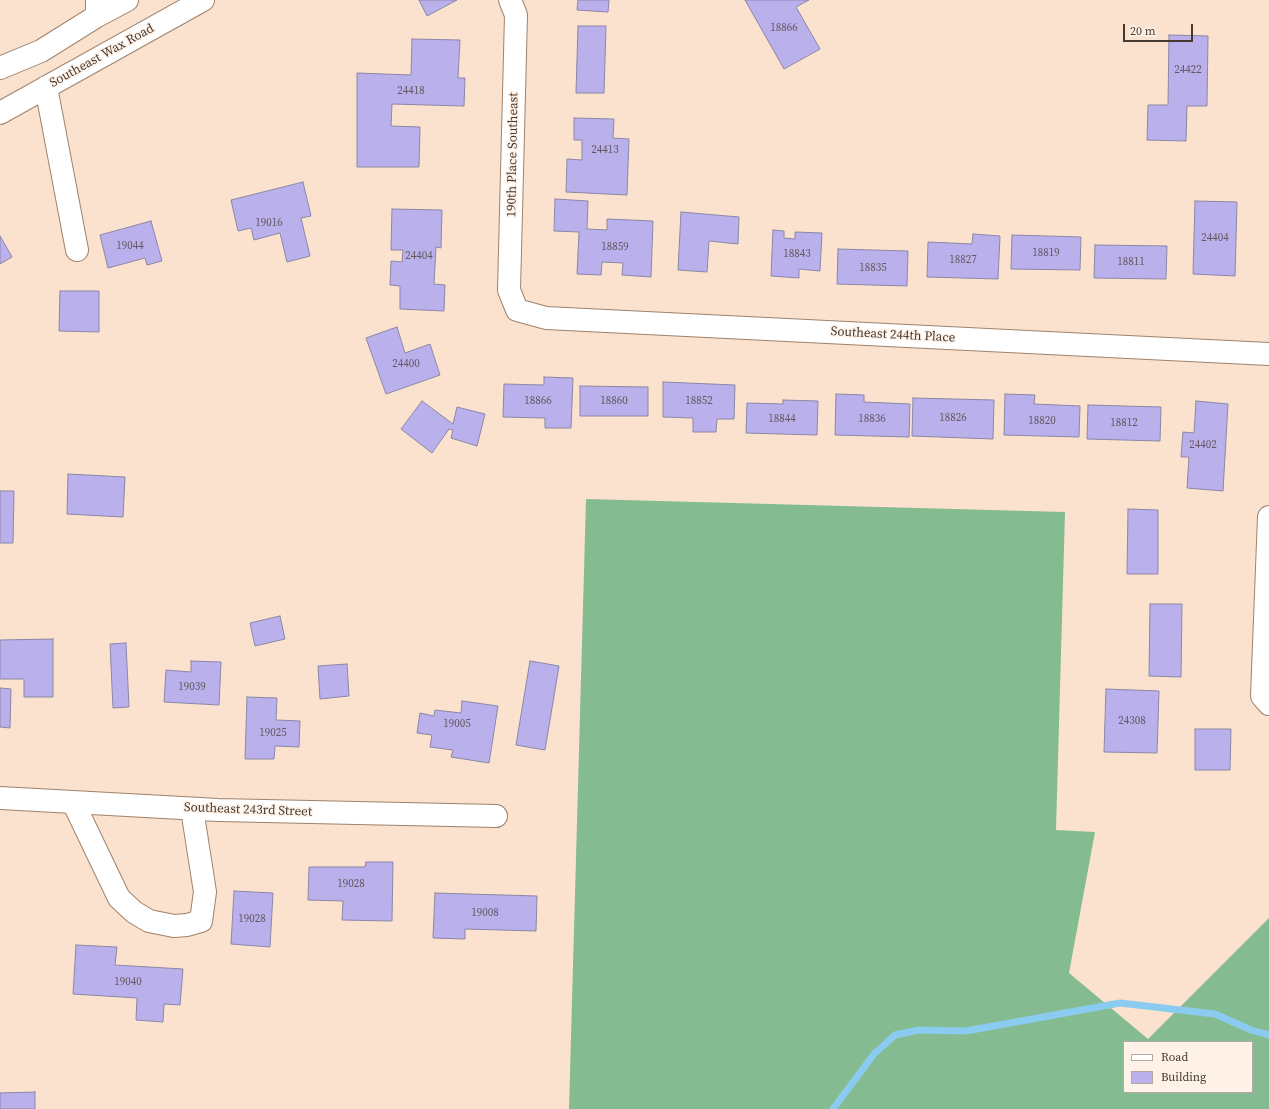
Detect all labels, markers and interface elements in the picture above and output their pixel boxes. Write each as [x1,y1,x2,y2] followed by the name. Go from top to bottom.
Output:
[1125,16,1195,42] scale bar
[47,21,157,91] street label: Southeast Wax Road
[770,21,798,35] house number: 18866
[1130,23,1156,39] text: 20 m
[1174,63,1202,77] house number: 24422
[397,84,425,98] house number: 24418
[504,92,522,218] street label: 190th Place Southeast
[591,143,619,157] house number: 24413
[255,216,283,230] house number: 19016
[1201,231,1229,245] house number: 24404
[116,239,144,253] house number: 19044
[601,240,629,254] house number: 18859
[1032,246,1060,260] house number: 18819
[783,247,811,261] house number: 18843
[405,249,433,263] house number: 24404
[949,253,977,267] house number: 18827
[1117,255,1145,269] house number: 18811
[859,261,887,275] house number: 18835
[830,324,956,346] street label: Southeast 244th Place
[392,357,420,371] house number: 24400
[524,394,552,408] house number: 18866
[600,394,628,408] house number: 18860
[685,394,713,408] house number: 18852
[939,411,967,425] house number: 18826
[768,412,796,426] house number: 18844
[858,412,886,426] house number: 18836
[1028,414,1056,428] house number: 18820
[1110,416,1138,430] house number: 18812
[1189,438,1217,452] house number: 24402
[178,680,206,694] house number: 19039
[1118,714,1146,728] house number: 24308
[443,717,471,731] house number: 19005
[259,726,287,740] house number: 19025
[184,800,312,820] street label: Southeast 243rd Street
[337,877,365,891] house number: 19028
[471,906,499,920] house number: 19008
[238,912,266,926] house number: 19028
[114,975,142,989] house number: 19040
[1123,1041,1253,1093] legend
[1161,1049,1188,1065] text: Road
[1161,1069,1206,1085] text: Building

